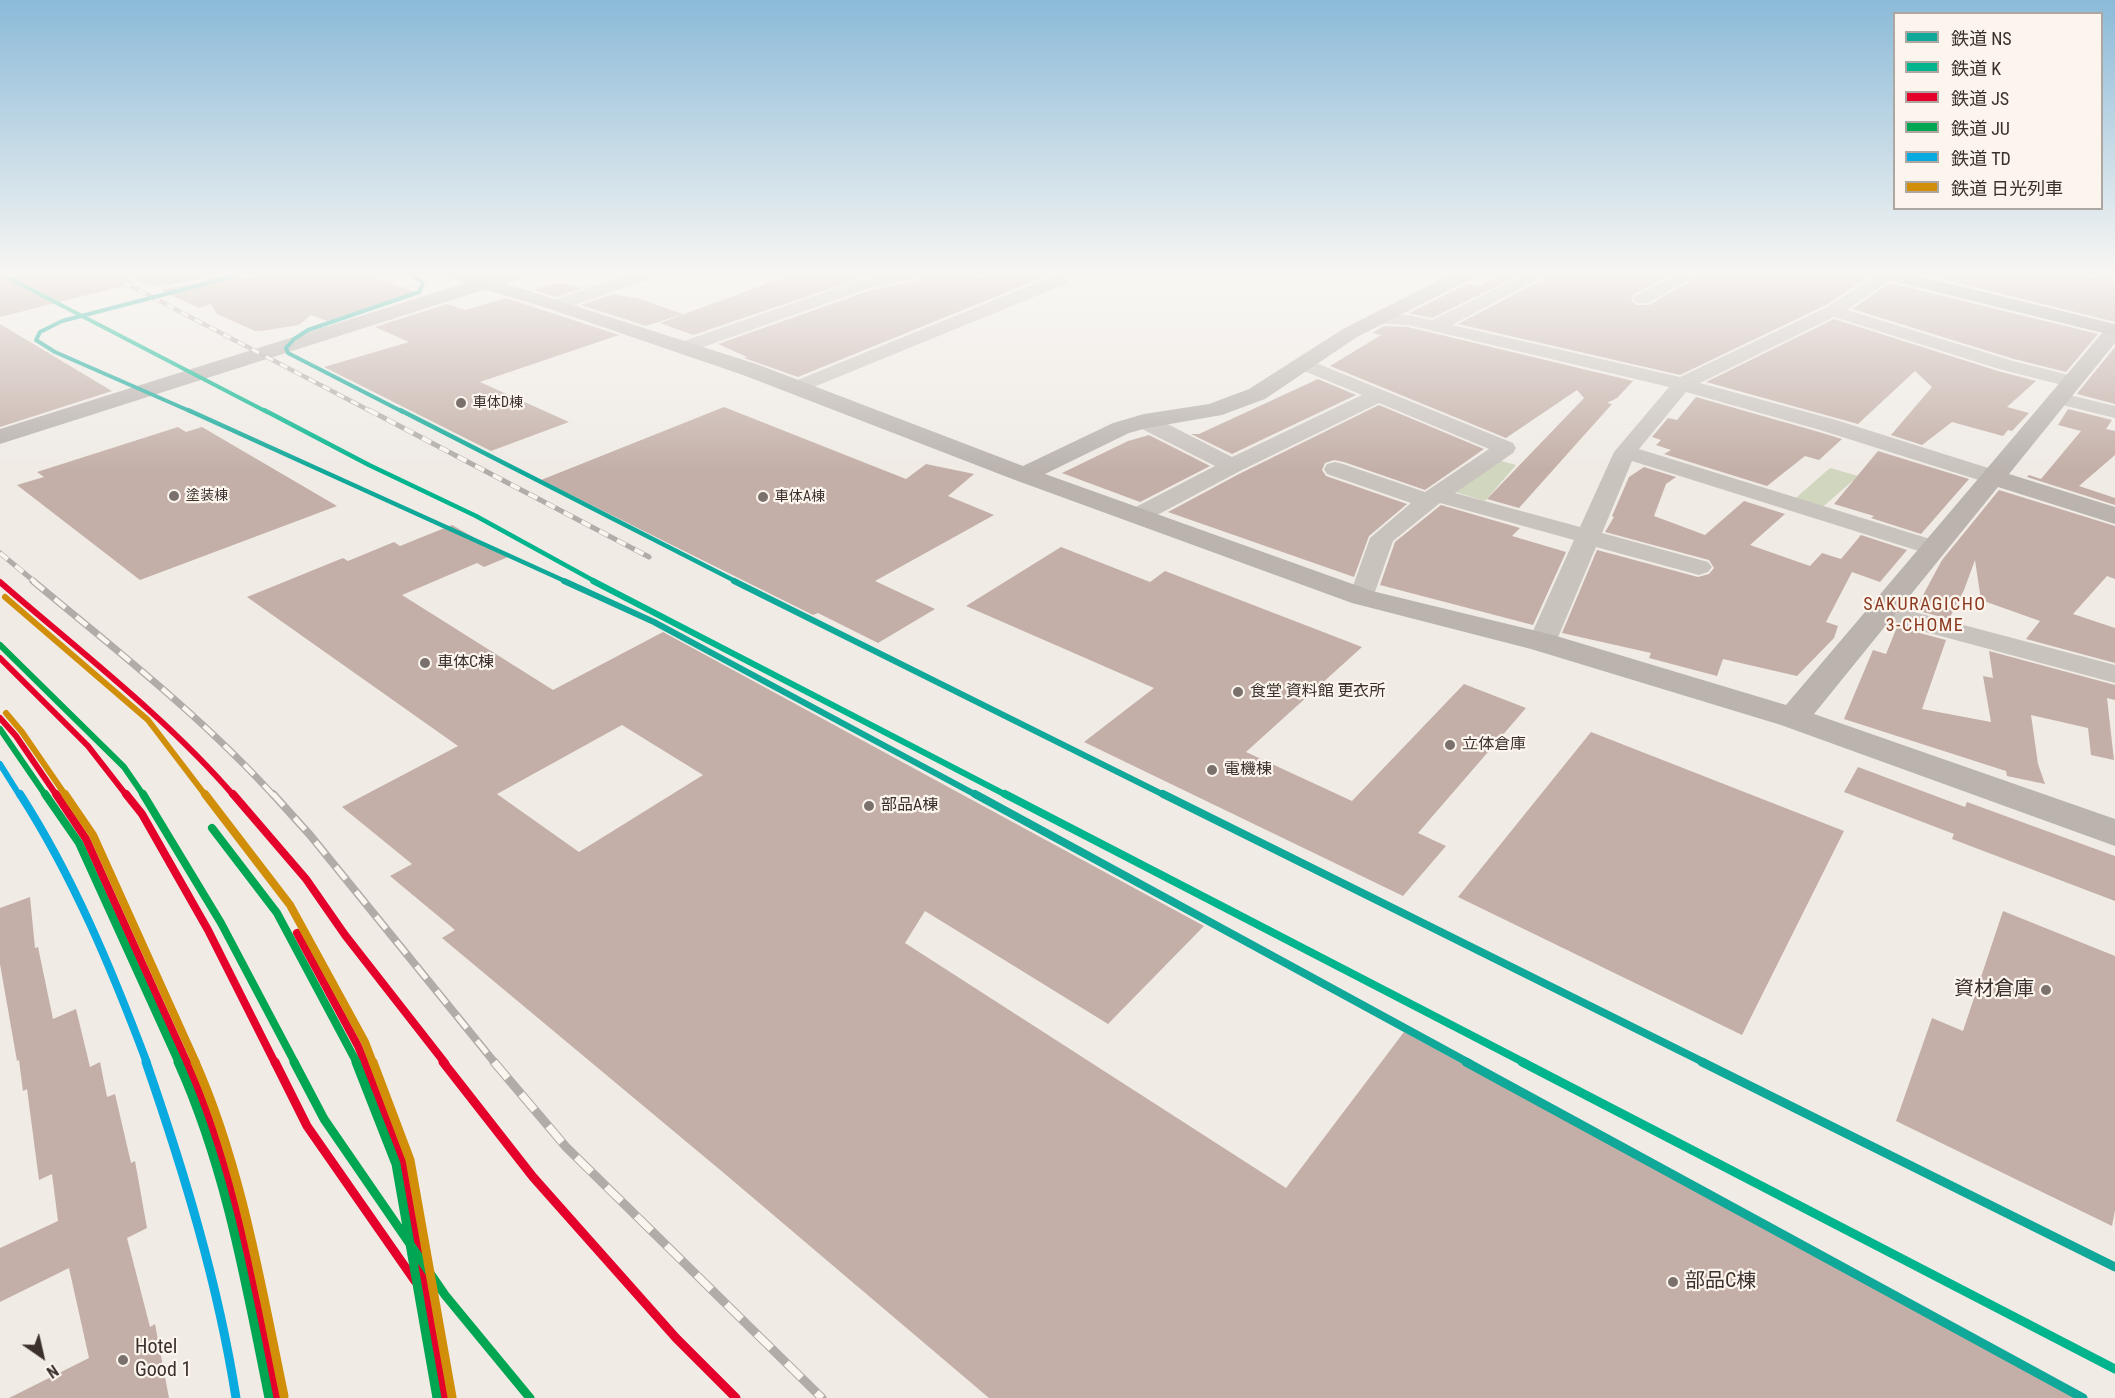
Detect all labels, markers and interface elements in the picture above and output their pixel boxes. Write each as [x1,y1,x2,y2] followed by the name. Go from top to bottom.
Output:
[1893,12,2103,210] legend
[1951,28,2012,49] text: 鉄道 NS
[1951,58,2001,79] text: 鉄道 K
[1951,88,2009,109] text: 鉄道 JS
[1951,118,2010,139] text: 鉄道 JU
[1951,148,2011,169] text: 鉄道 TD
[1951,178,2063,199] text: 鉄道 日光列車
[473,395,523,411] place label: 車体D棟
[454,396,468,410] marker: 車体D棟
[186,488,228,504] place label: 塗装棟
[167,489,181,503] marker: 塗装棟
[775,489,825,505] place label: 車体A棟
[756,490,770,504] marker: 車体A棟
[1863,594,1987,636] district label: SAKURAGICHO 3-CHOME
[437,653,494,673] place label: 車体C棟
[418,656,432,670] marker: 車体C棟
[1250,682,1385,702] place label: 食堂 資料館 更衣所
[1231,685,1245,699] marker: 食堂 資料館 更衣所
[1462,735,1526,755] place label: 立体倉庫
[1443,738,1457,752] marker: 立体倉庫
[1224,760,1272,780] place label: 電機棟
[1205,763,1219,777] marker: 電機棟
[881,796,938,816] place label: 部品A棟
[862,799,876,813] marker: 部品A棟
[1954,978,2034,1002] place label: 資材倉庫
[2039,983,2053,997] marker: 資材倉庫
[1685,1270,1756,1294] place label: 部品C棟
[1666,1275,1680,1289] marker: 部品C棟
[12,1326,72,1386] north arrow
[135,1336,191,1383] place label: Hotel Good 1
[116,1353,130,1367] marker: Hotel Good 1
[43,1361,62,1382] text: N

